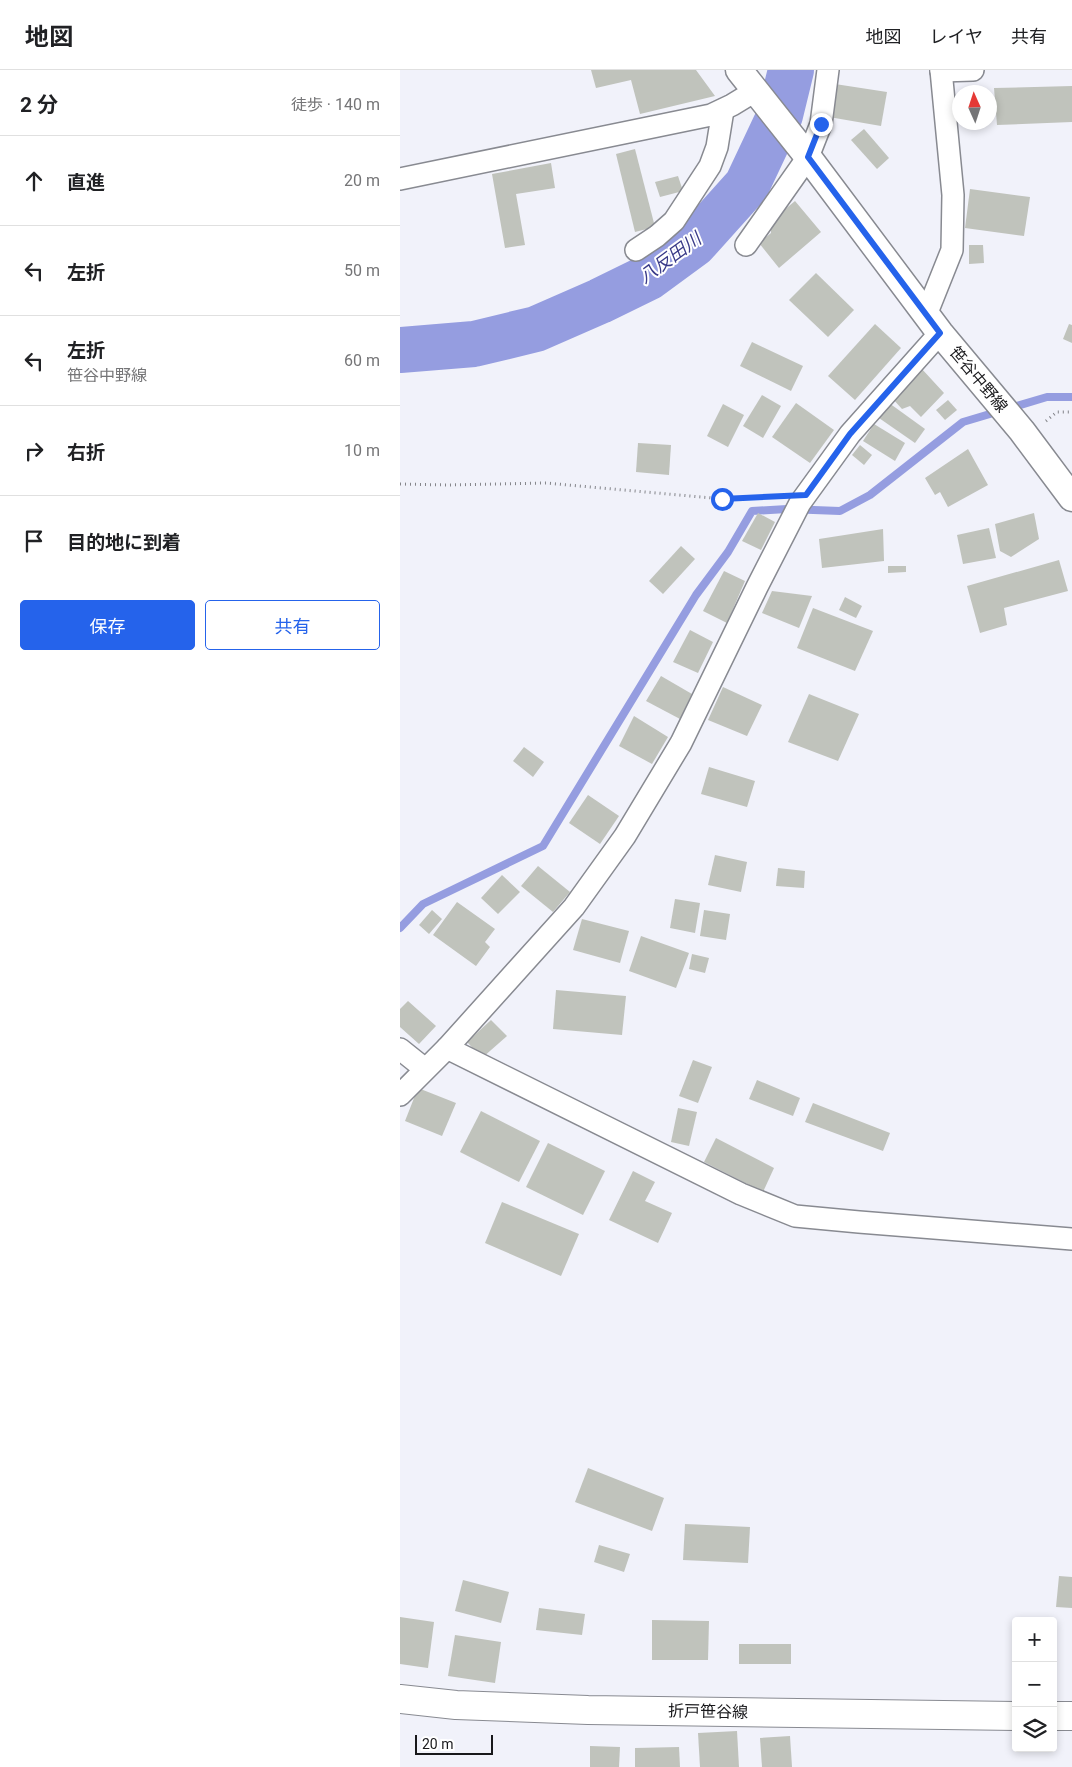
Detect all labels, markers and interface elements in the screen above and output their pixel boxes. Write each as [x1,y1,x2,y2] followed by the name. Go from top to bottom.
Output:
[25,23,73,51] text: 地図
[866,26,902,47] text: 地図
[930,26,983,47] text: レイヤ
[1011,26,1047,47] text: 共有
[952,85,997,130] north arrow
[20,93,58,117] text: 2 分
[291,95,380,114] text: 徒歩 · 140 m
[810,113,833,136] route end
[20,167,48,195] icon: ahead
[67,171,105,194] text: 直進
[344,171,380,190] text: 20 m
[634,227,707,287] water label: 八反田川
[20,257,48,285] icon: left
[67,261,105,284] text: 左折
[344,261,380,280] text: 50 m
[67,339,105,362] text: 左折
[946,343,1012,416] street label: 笹谷中野線
[20,347,48,375] icon: left
[344,351,380,370] text: 60 m
[67,366,147,385] text: 笹谷中野線
[20,437,48,465] icon: right
[67,441,105,464] text: 右折
[344,441,380,460] text: 10 m
[711,488,734,511] route start
[20,527,48,555] icon: arrive
[67,531,181,554] text: 目的地に到着
[20,600,195,650] button: 保存
[205,600,380,650] button: 共有
[1012,1617,1057,1752] map controls
[1012,1617,1057,1662] button: +
[1012,1662,1057,1707] button: −
[668,1701,748,1722] street label: 折戸笹谷線
[1012,1707,1057,1752] button: layers
[415,1732,492,1755] scale bar
[422,1736,454,1752] text: 20 m

